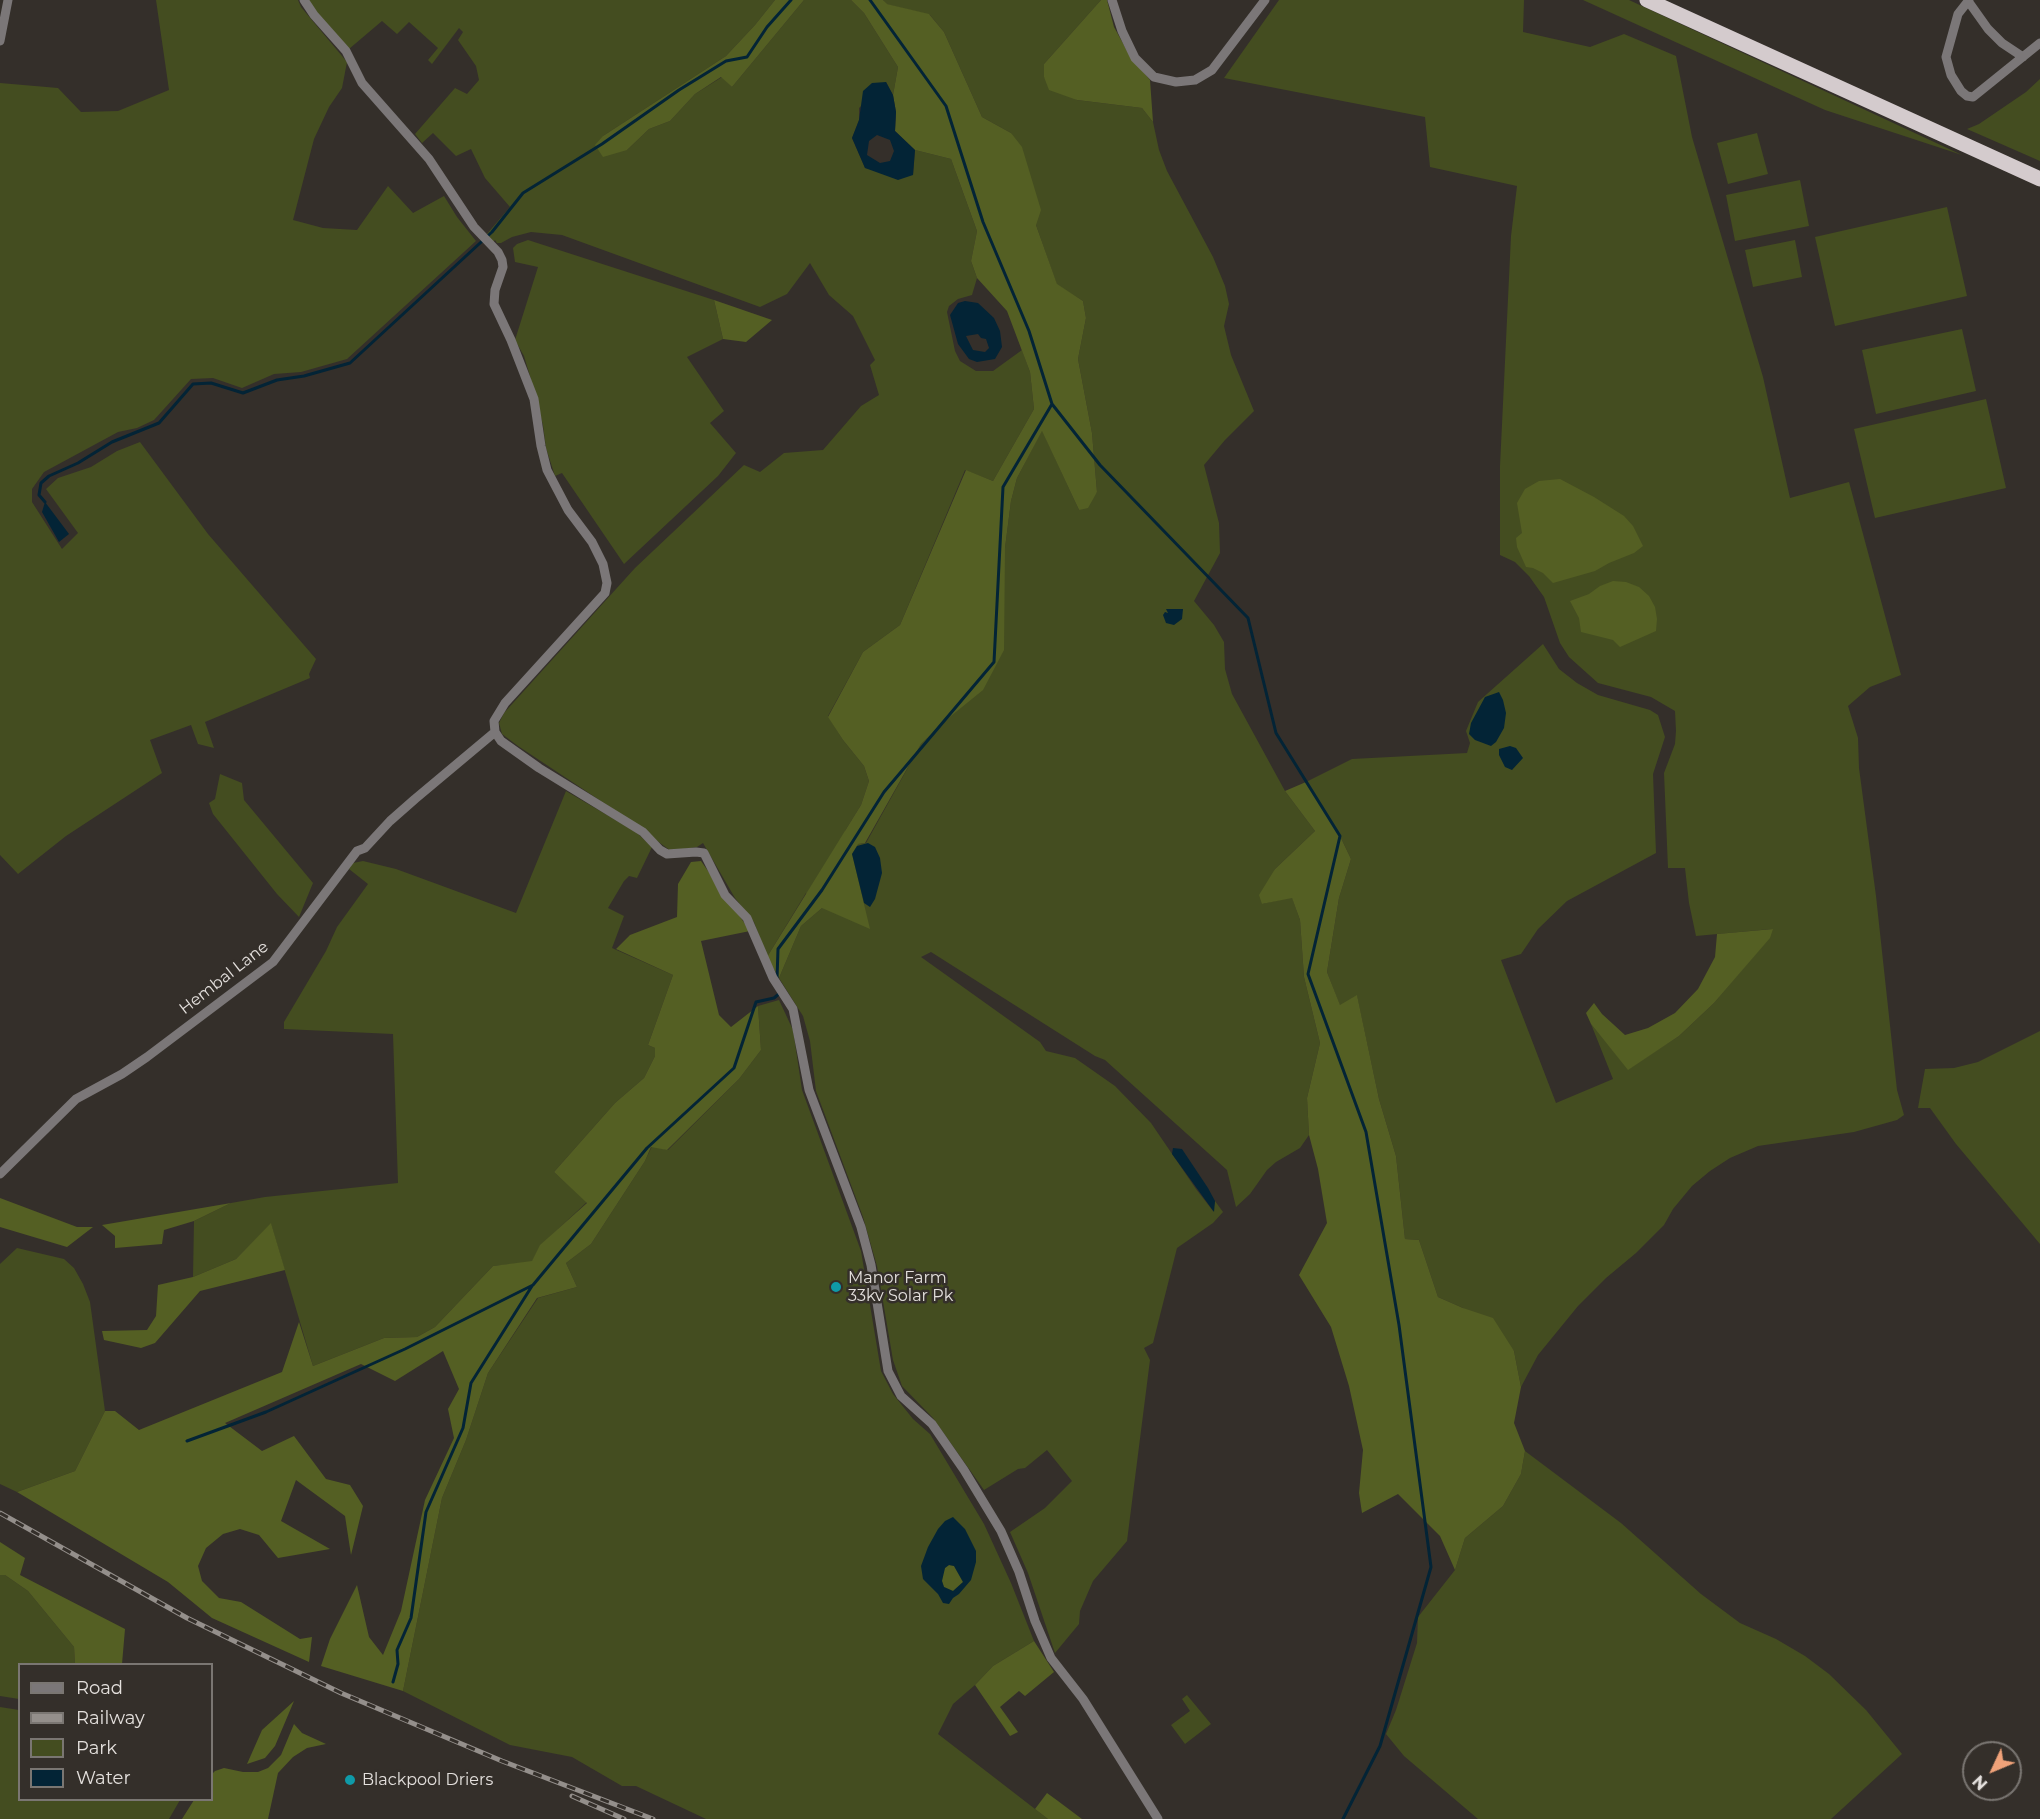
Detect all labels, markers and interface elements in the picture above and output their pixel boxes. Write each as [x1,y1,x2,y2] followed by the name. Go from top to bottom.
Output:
[176,937,272,1019] street label: Hembal Lane
[848,1268,953,1306] place label: Manor Farm 33kv Solar Pk
[829,1280,843,1294] marker: Manor Farm 33kv Solar Pk
[18,1663,213,1801] legend
[76,1677,123,1699] text: Road
[76,1707,145,1729] text: Railway
[76,1737,117,1759] text: Park
[1962,1741,2022,1801] north arrow
[76,1767,131,1789] text: Water
[362,1770,493,1790] place label: Blackpool Driers
[1969,1771,1991,1794] text: N
[343,1773,357,1787] marker: Blackpool Driers

